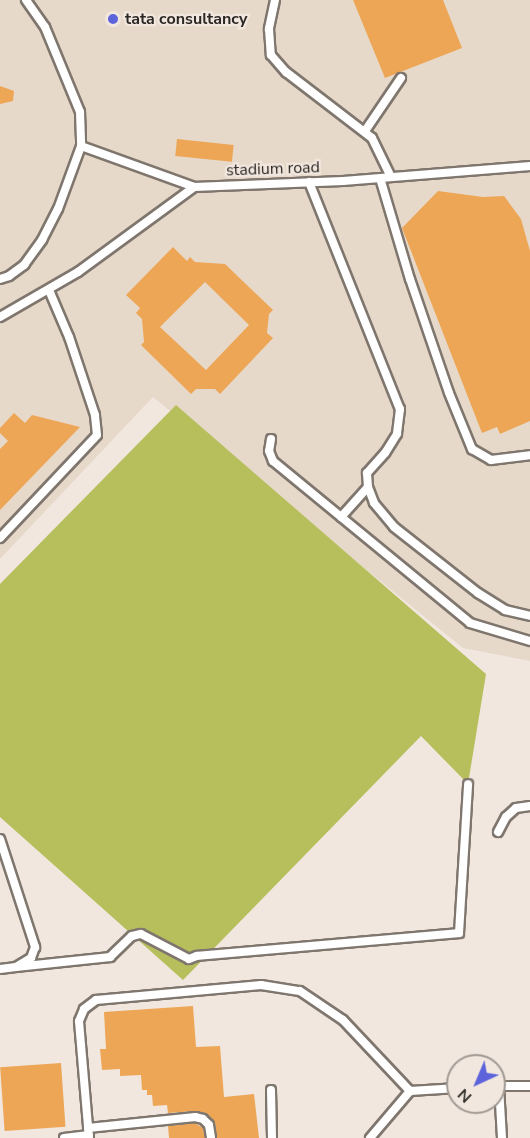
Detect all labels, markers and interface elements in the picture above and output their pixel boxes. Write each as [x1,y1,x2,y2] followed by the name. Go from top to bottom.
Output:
[125,9,247,29] place label: tata consultancy
[106,12,120,26] marker: tata consultancy
[226,158,320,180] street label: stadium road
[446,1054,506,1114] north arrow
[453,1083,477,1108] text: N

